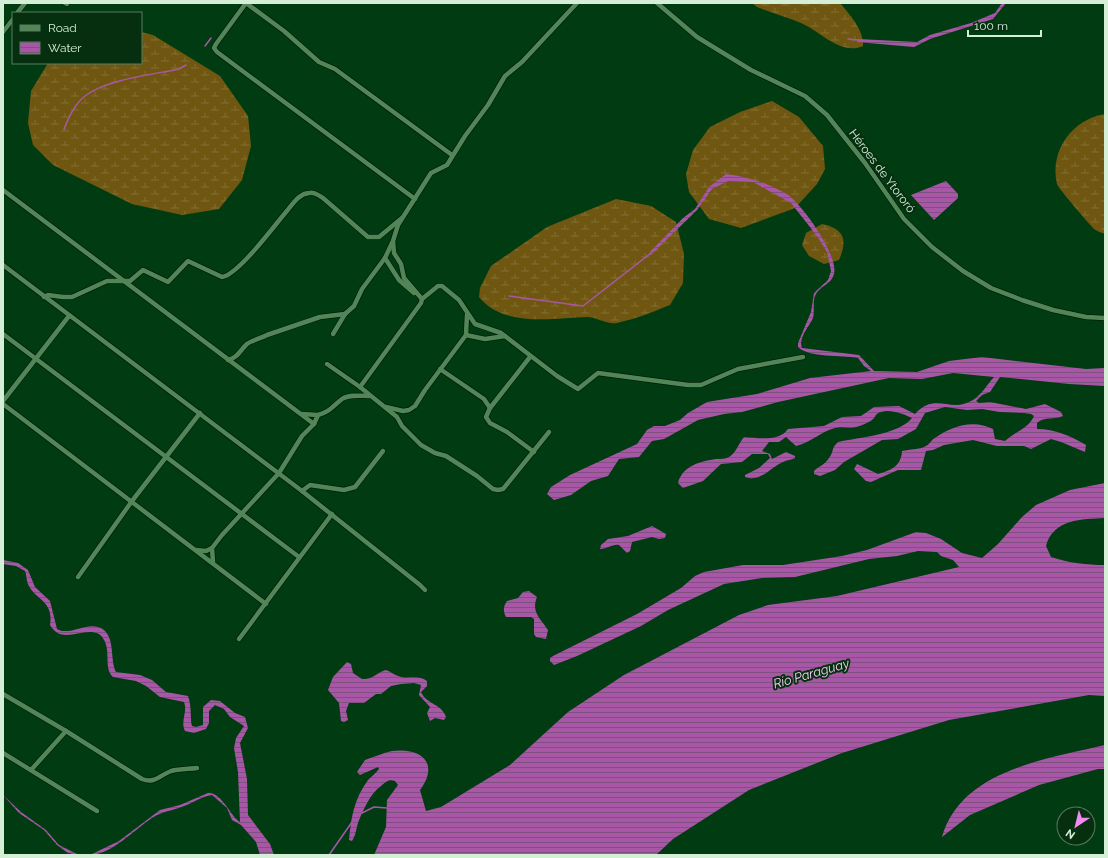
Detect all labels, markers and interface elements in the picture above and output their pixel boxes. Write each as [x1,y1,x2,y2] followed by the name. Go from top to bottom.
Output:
[12,12,142,64] legend
[968,12,1041,38] scale bar
[974,19,1008,33] text: 100 m
[48,21,77,35] text: Road
[48,41,82,55] text: Water
[846,126,918,216] street label: Héroes de Ytororó
[771,655,851,691] water label: Río Paraguay
[1056,806,1096,846] north arrow
[1063,826,1078,842] text: N

